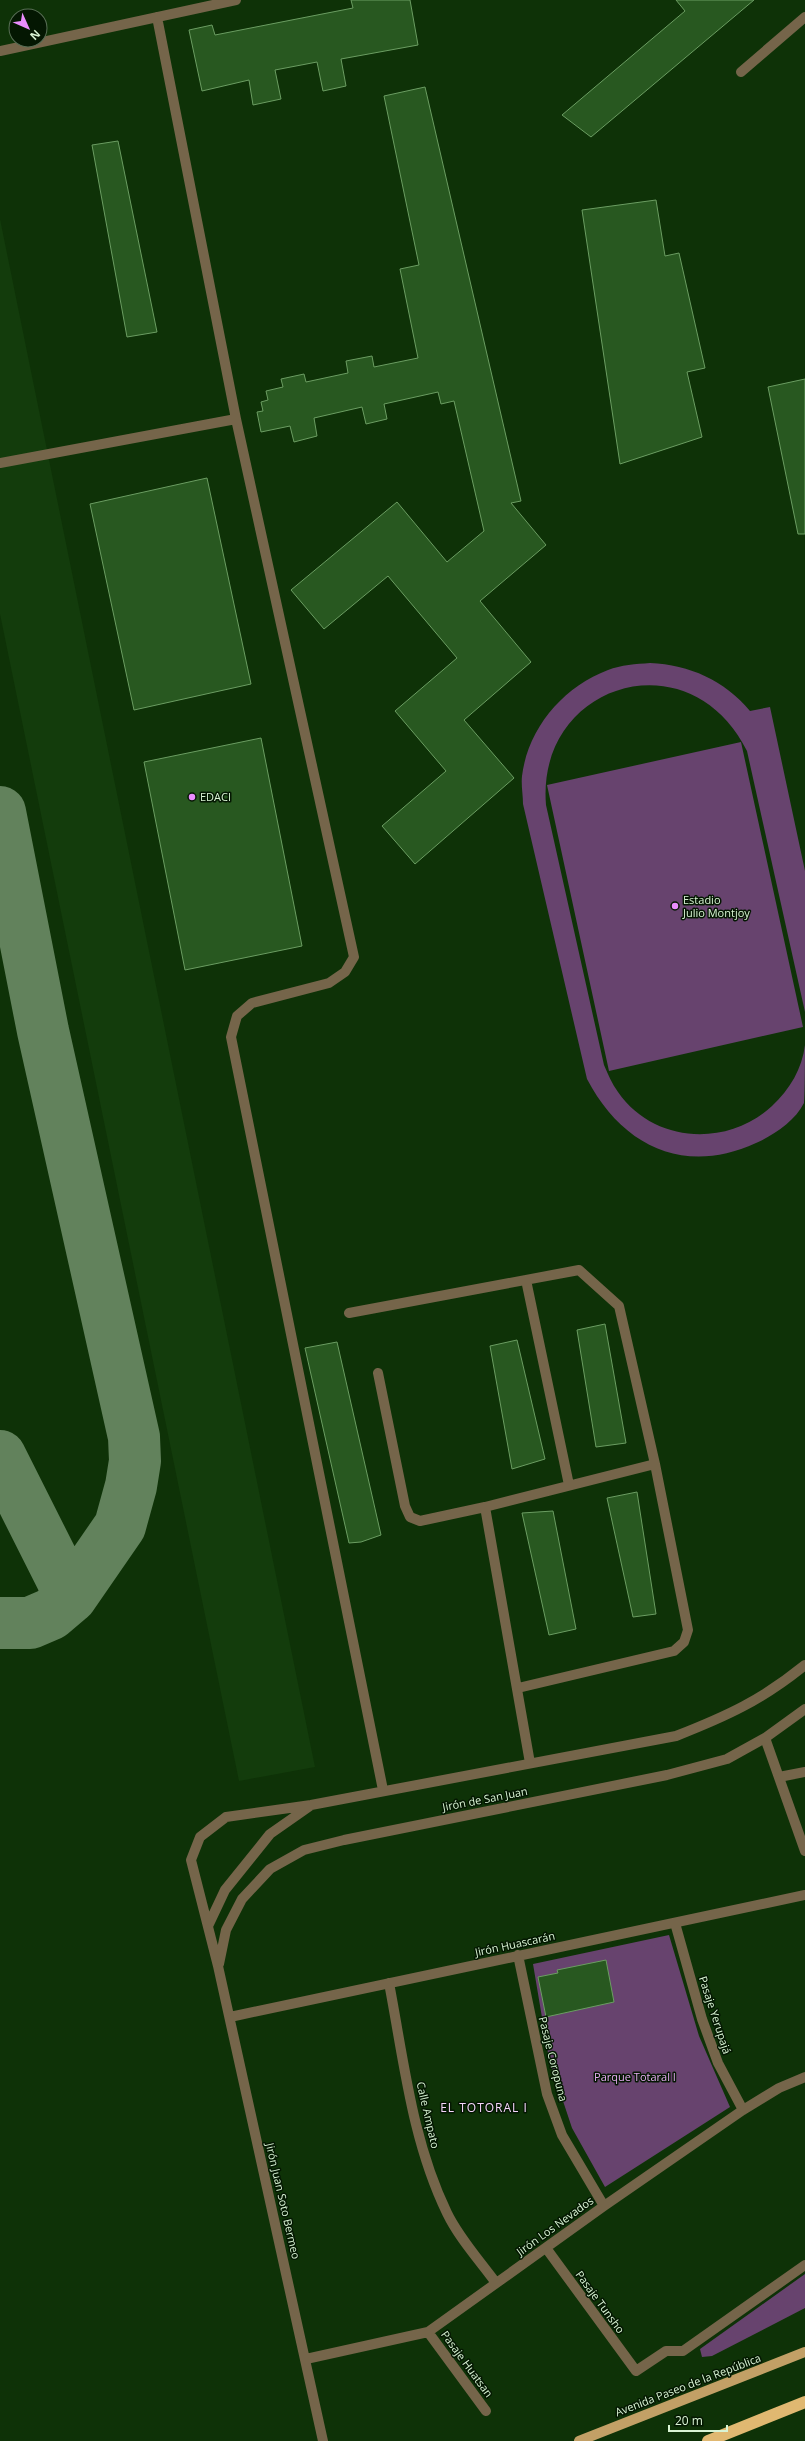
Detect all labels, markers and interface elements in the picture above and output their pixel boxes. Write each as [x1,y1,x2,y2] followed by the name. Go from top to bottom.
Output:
[8,8,48,48] north arrow
[27,27,44,44] text: N
[200,789,231,804] place label: EDACI
[187,792,197,802] marker: EDACI
[682,892,750,920] place label: Estadio Julio Montjoy
[670,901,680,911] marker: Estadio Julio Montjoy
[440,1783,529,1814] street label: Jirón de San Juan
[473,1928,556,1960] street label: Jirón Huascarán
[696,1974,735,2056] street label: Pasaje Yerupajá
[536,2015,571,2103] street label: Pasaje Coropuna
[594,2069,676,2084] park label: Parque Totaral I
[414,2080,444,2150] street label: Calle Ampato
[440,2099,528,2116] district label: EL TOTORAL I
[263,2140,304,2261] street label: Jirón Juan Soto Bermeo
[512,2193,596,2259] street label: Jirón Los Nevados
[573,2267,628,2336] street label: Pasaje Tunsho
[438,2327,497,2400] street label: Pasaje Huatsan
[613,2350,763,2419] street label: Avenida Paseo de la República
[669,2407,727,2433] scale bar
[675,2412,703,2429] text: 20 m

